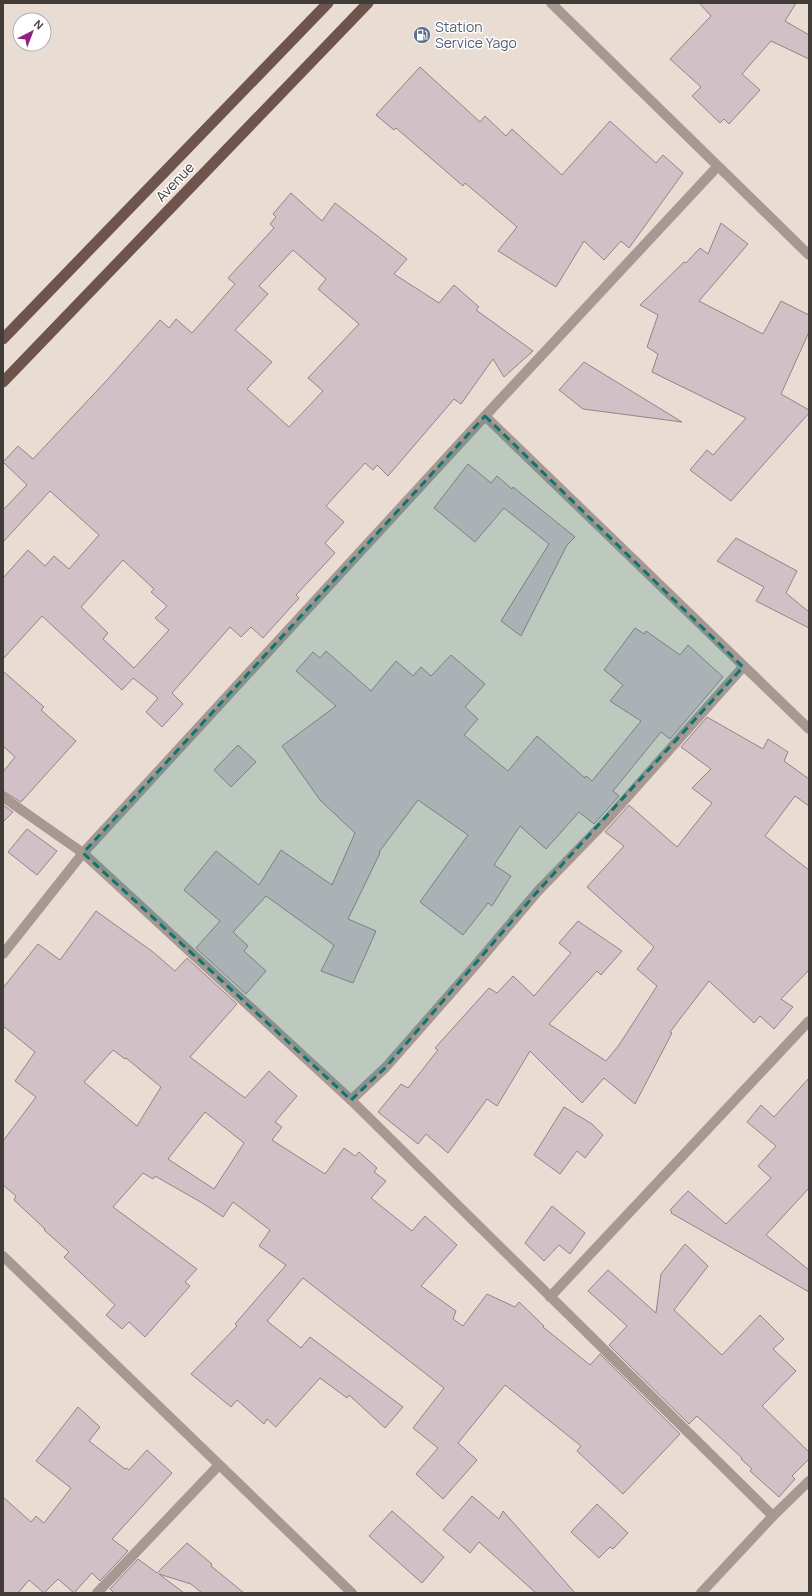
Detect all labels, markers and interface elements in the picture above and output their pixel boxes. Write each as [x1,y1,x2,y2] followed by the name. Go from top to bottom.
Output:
[12,12,52,52] north arrow
[31,16,47,32] text: N
[435,17,517,52] place label: Station Service Yago
[412,25,432,45] fuel station icon: Station Service Yago
[151,158,198,205] street label: Avenue

